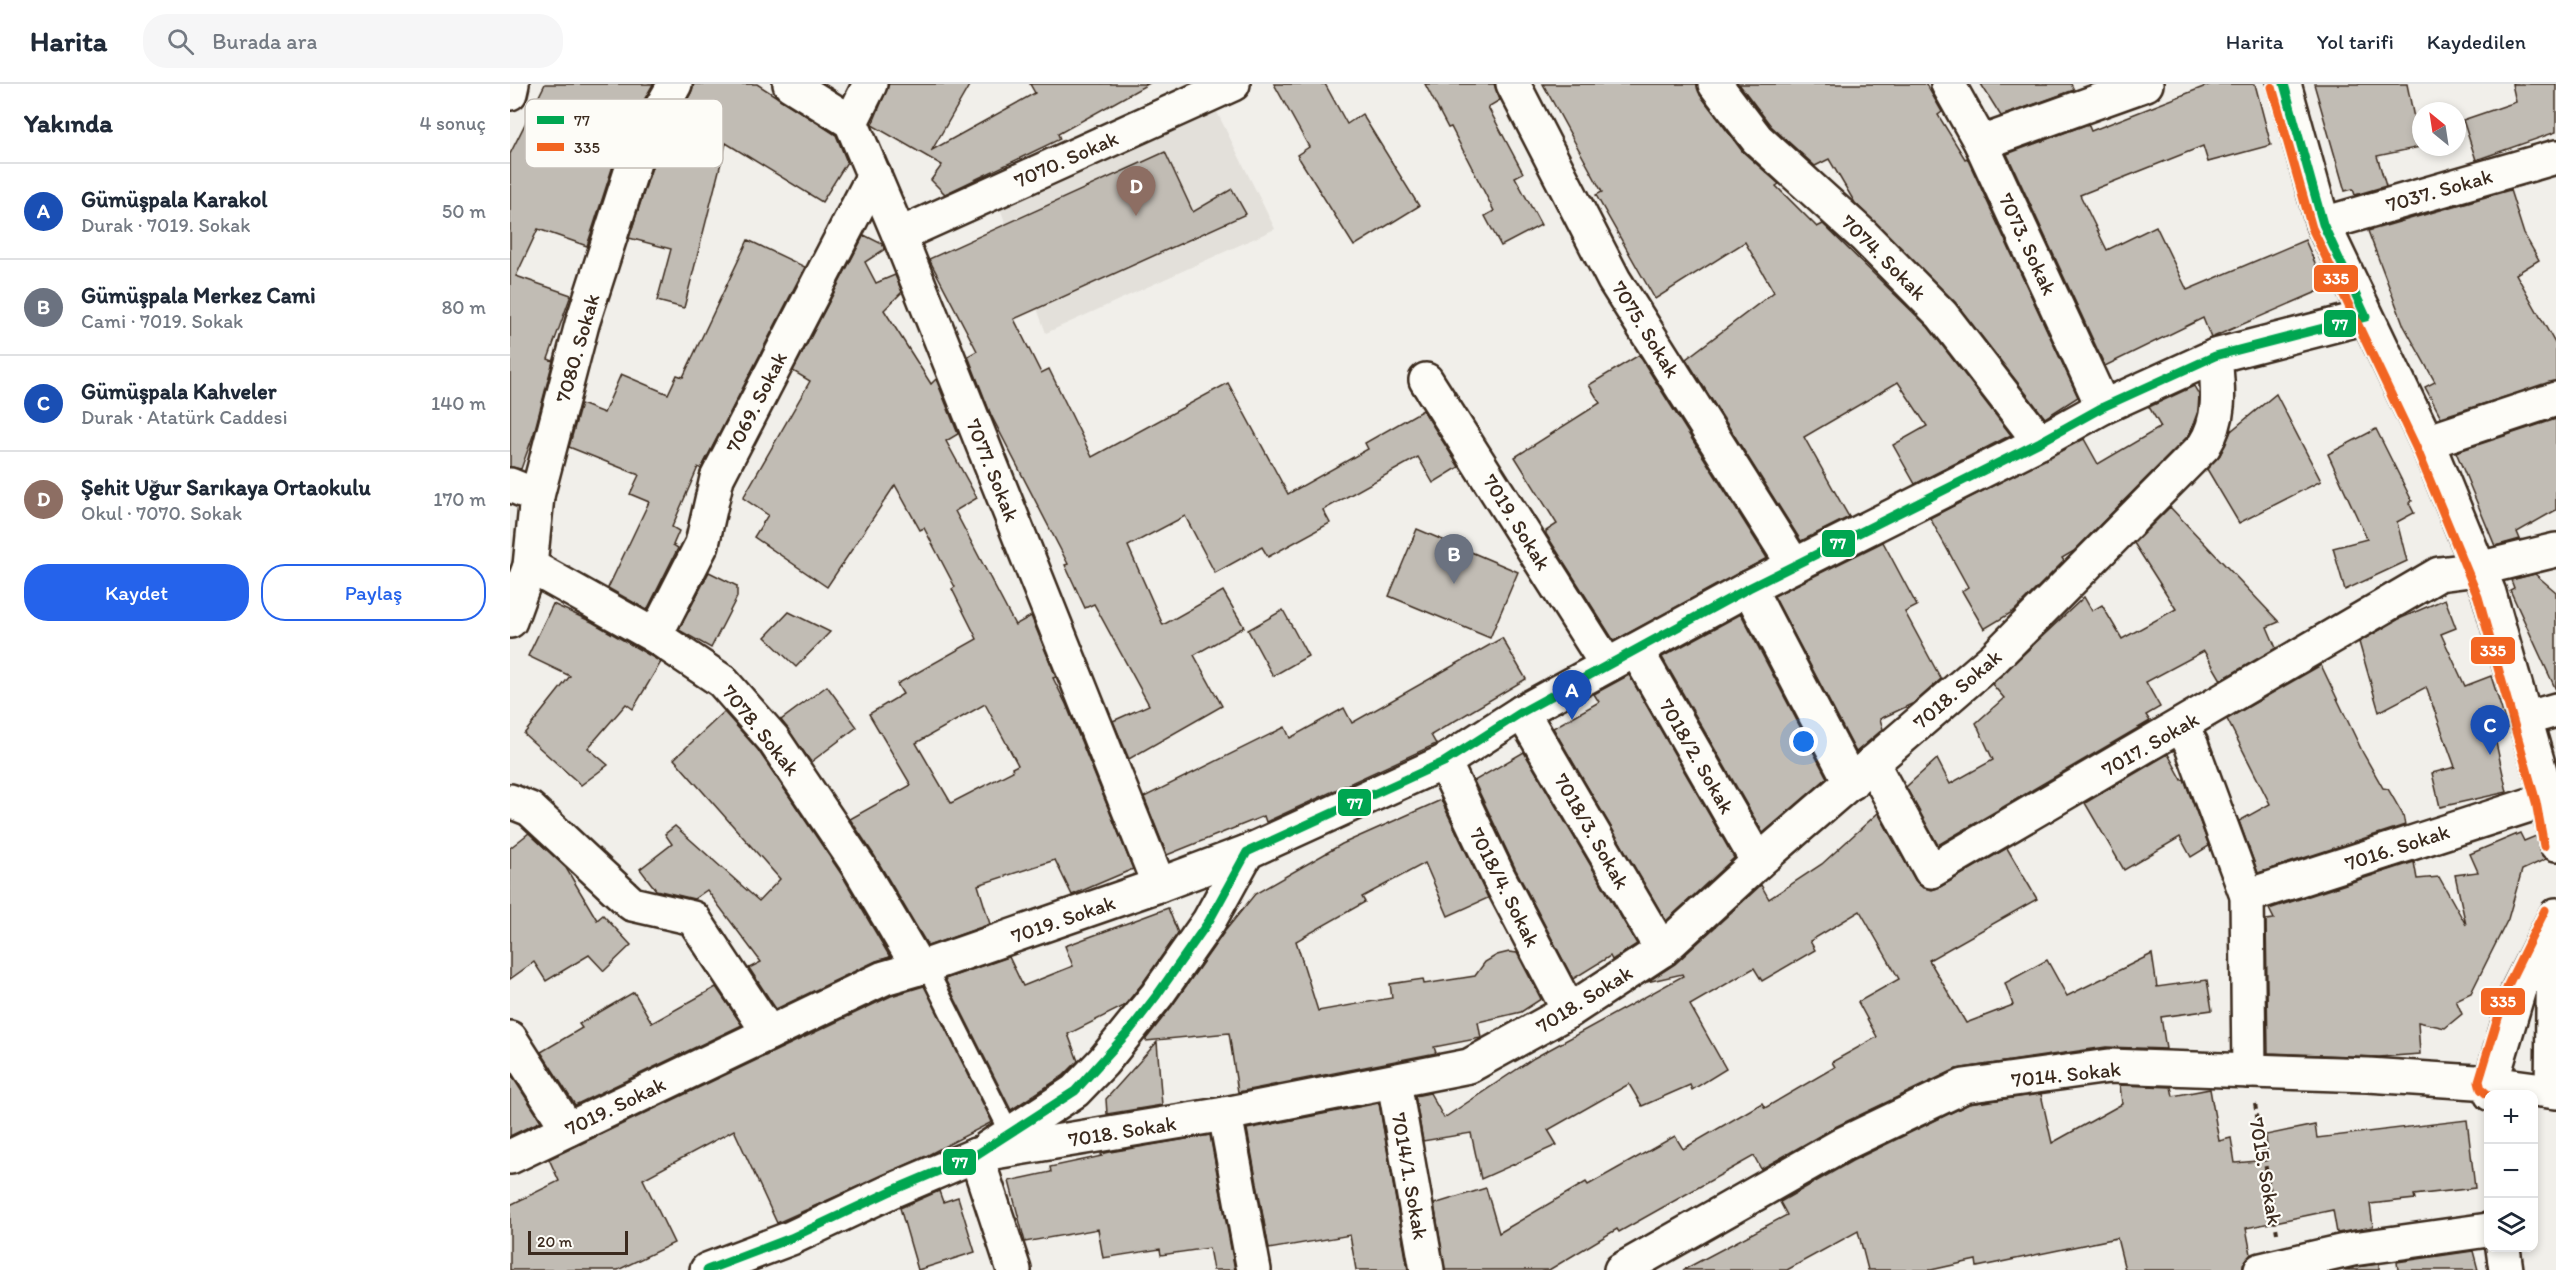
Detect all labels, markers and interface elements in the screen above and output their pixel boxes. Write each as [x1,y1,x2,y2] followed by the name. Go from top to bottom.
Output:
[143,14,563,68] search box
[30,24,107,58] text: Harita
[164,25,197,58] icon: search
[212,28,317,55] text: Burada ara
[2226,29,2284,54] text: Harita
[2317,29,2394,54] text: Yol tarifi
[2427,29,2526,54] text: Kaydedilen
[525,99,723,168] legend
[2412,102,2466,156] north arrow
[24,107,113,139] text: Yakında
[419,111,486,135] text: 4 sonuç
[574,111,590,130] text: 77
[1010,125,1122,193] street label: 7070. Sokak
[574,138,600,157] text: 335
[2383,163,2495,217] street label: 7037. Sokak
[1116,166,1156,216] pin: D
[81,186,267,213] text: Gümüşpala Karakol
[1994,189,2063,299] street label: 7073. Sokak
[37,199,50,223] text: A
[442,199,486,223] text: 50 m
[1836,209,1932,305] street label: 7074. Sokak
[81,213,250,237] text: Durak · 7019. Sokak
[2313,264,2359,293] line badge: 335
[2323,269,2350,288] text: 335
[1606,276,1686,382] street label: 7075. Sokak
[81,282,316,309] text: Gümüşpala Merkez Cami
[550,290,605,405] street label: 7080. Sokak
[37,295,50,319] text: B
[441,295,486,319] text: 80 m
[81,309,243,333] text: Cami · 7019. Sokak
[2323,309,2357,338] line badge: 77
[2331,315,2348,334] text: 77
[720,347,792,457] street label: 7069. Sokak
[81,378,277,405] text: Gümüşpala Kahveler
[37,391,50,415] text: C
[431,391,486,415] text: 140 m
[81,405,287,429] text: Durak · Atatürk Caddesi
[961,415,1025,525] street label: 7077. Sokak
[1478,469,1556,575] street label: 7019. Sokak
[81,474,371,501] text: Şehit Uğur Sarıkaya Ortaokulu
[37,487,50,511] text: D
[433,487,486,511] text: 170 m
[81,501,242,525] text: Okul · 7070. Sokak
[1821,529,1856,558] line badge: 77
[1434,534,1474,584] pin: B
[1829,534,1846,553] text: 77
[24,564,249,621] button: Kaydet
[261,564,486,621] button: Paylaş
[2470,636,2516,665] line badge: 335
[2480,641,2507,660] text: 335
[1908,644,2007,734] street label: 7018. Sokak
[1552,670,1592,720] pin: A
[717,680,805,781] street label: 7078. Sokak
[1654,694,1740,818] street label: 7018/2. Sokak
[2097,706,2203,782] street label: 7017. Sokak
[2470,706,2510,755] pin: C
[1789,727,1818,756] your location
[1549,769,1635,893] street label: 7018/3. Sokak
[1337,788,1372,817] line badge: 77
[1346,794,1363,813] text: 77
[2342,818,2453,876] street label: 7016. Sokak
[1464,823,1546,951] street label: 7018/4. Sokak
[1008,889,1119,948] street label: 7019. Sokak
[1531,959,1637,1038] street label: 7018. Sokak
[2480,987,2526,1016] line badge: 335
[2490,992,2517,1011] text: 335
[2010,1056,2122,1092] street label: 7014. Sokak
[561,1071,669,1141] street label: 7019. Sokak
[2484,1090,2538,1252] map controls
[2484,1090,2538,1144] button: +
[1066,1110,1178,1152] street label: 7018. Sokak
[1387,1110,1434,1242] street label: 7014/1. Sokak
[2244,1115,2288,1227] street label: 7015. Sokak
[2484,1144,2538,1198] button: −
[942,1148,977,1176] line badge: 77
[951,1153,968,1172] text: 77
[2484,1198,2538,1252] button: layers
[528,1228,628,1256] scale bar
[537,1232,572,1251] text: 20 m

